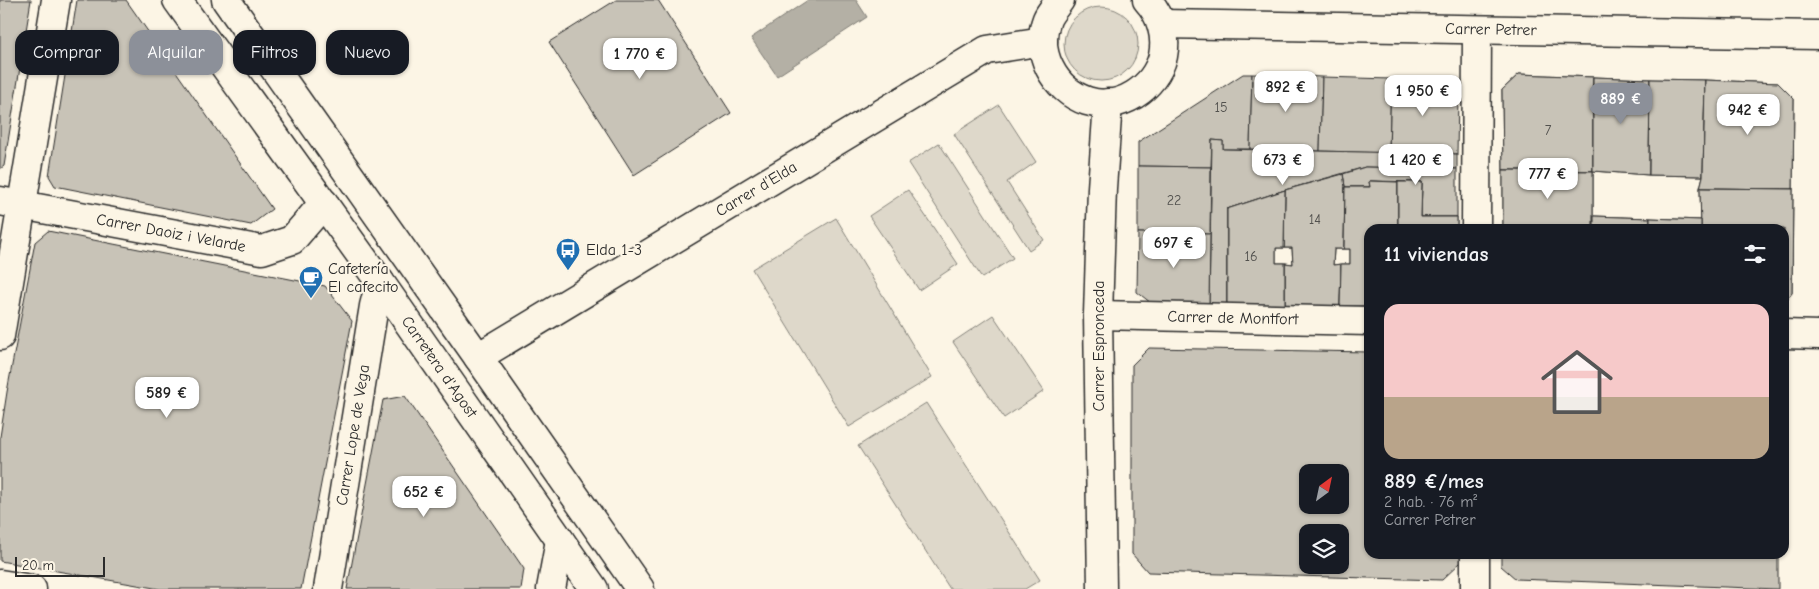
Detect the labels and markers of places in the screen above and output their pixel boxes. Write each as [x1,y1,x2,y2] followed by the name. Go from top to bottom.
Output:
[594,38,686,80] pin: 1 770 €
[1251,70,1321,113] pin: 892 €
[1377,74,1469,117] pin: 1 950 €
[1586,82,1656,125] pin: 889 €
[1713,94,1783,136] pin: 942 €
[1248,144,1318,186] pin: 673 €
[1370,144,1462,186] pin: 1 420 €
[1513,158,1583,200] pin: 777 €
[1139,226,1209,269] pin: 697 €
[555,237,581,271] bus stop icon: Elda 1-3
[586,241,642,259] place label: Elda 1-3
[328,260,399,296] place label: Cafetería El cafecito
[298,265,324,299] cafe icon: Cafetería El cafecito
[132,376,202,419] pin: 589 €
[389,476,459,518] pin: 652 €

